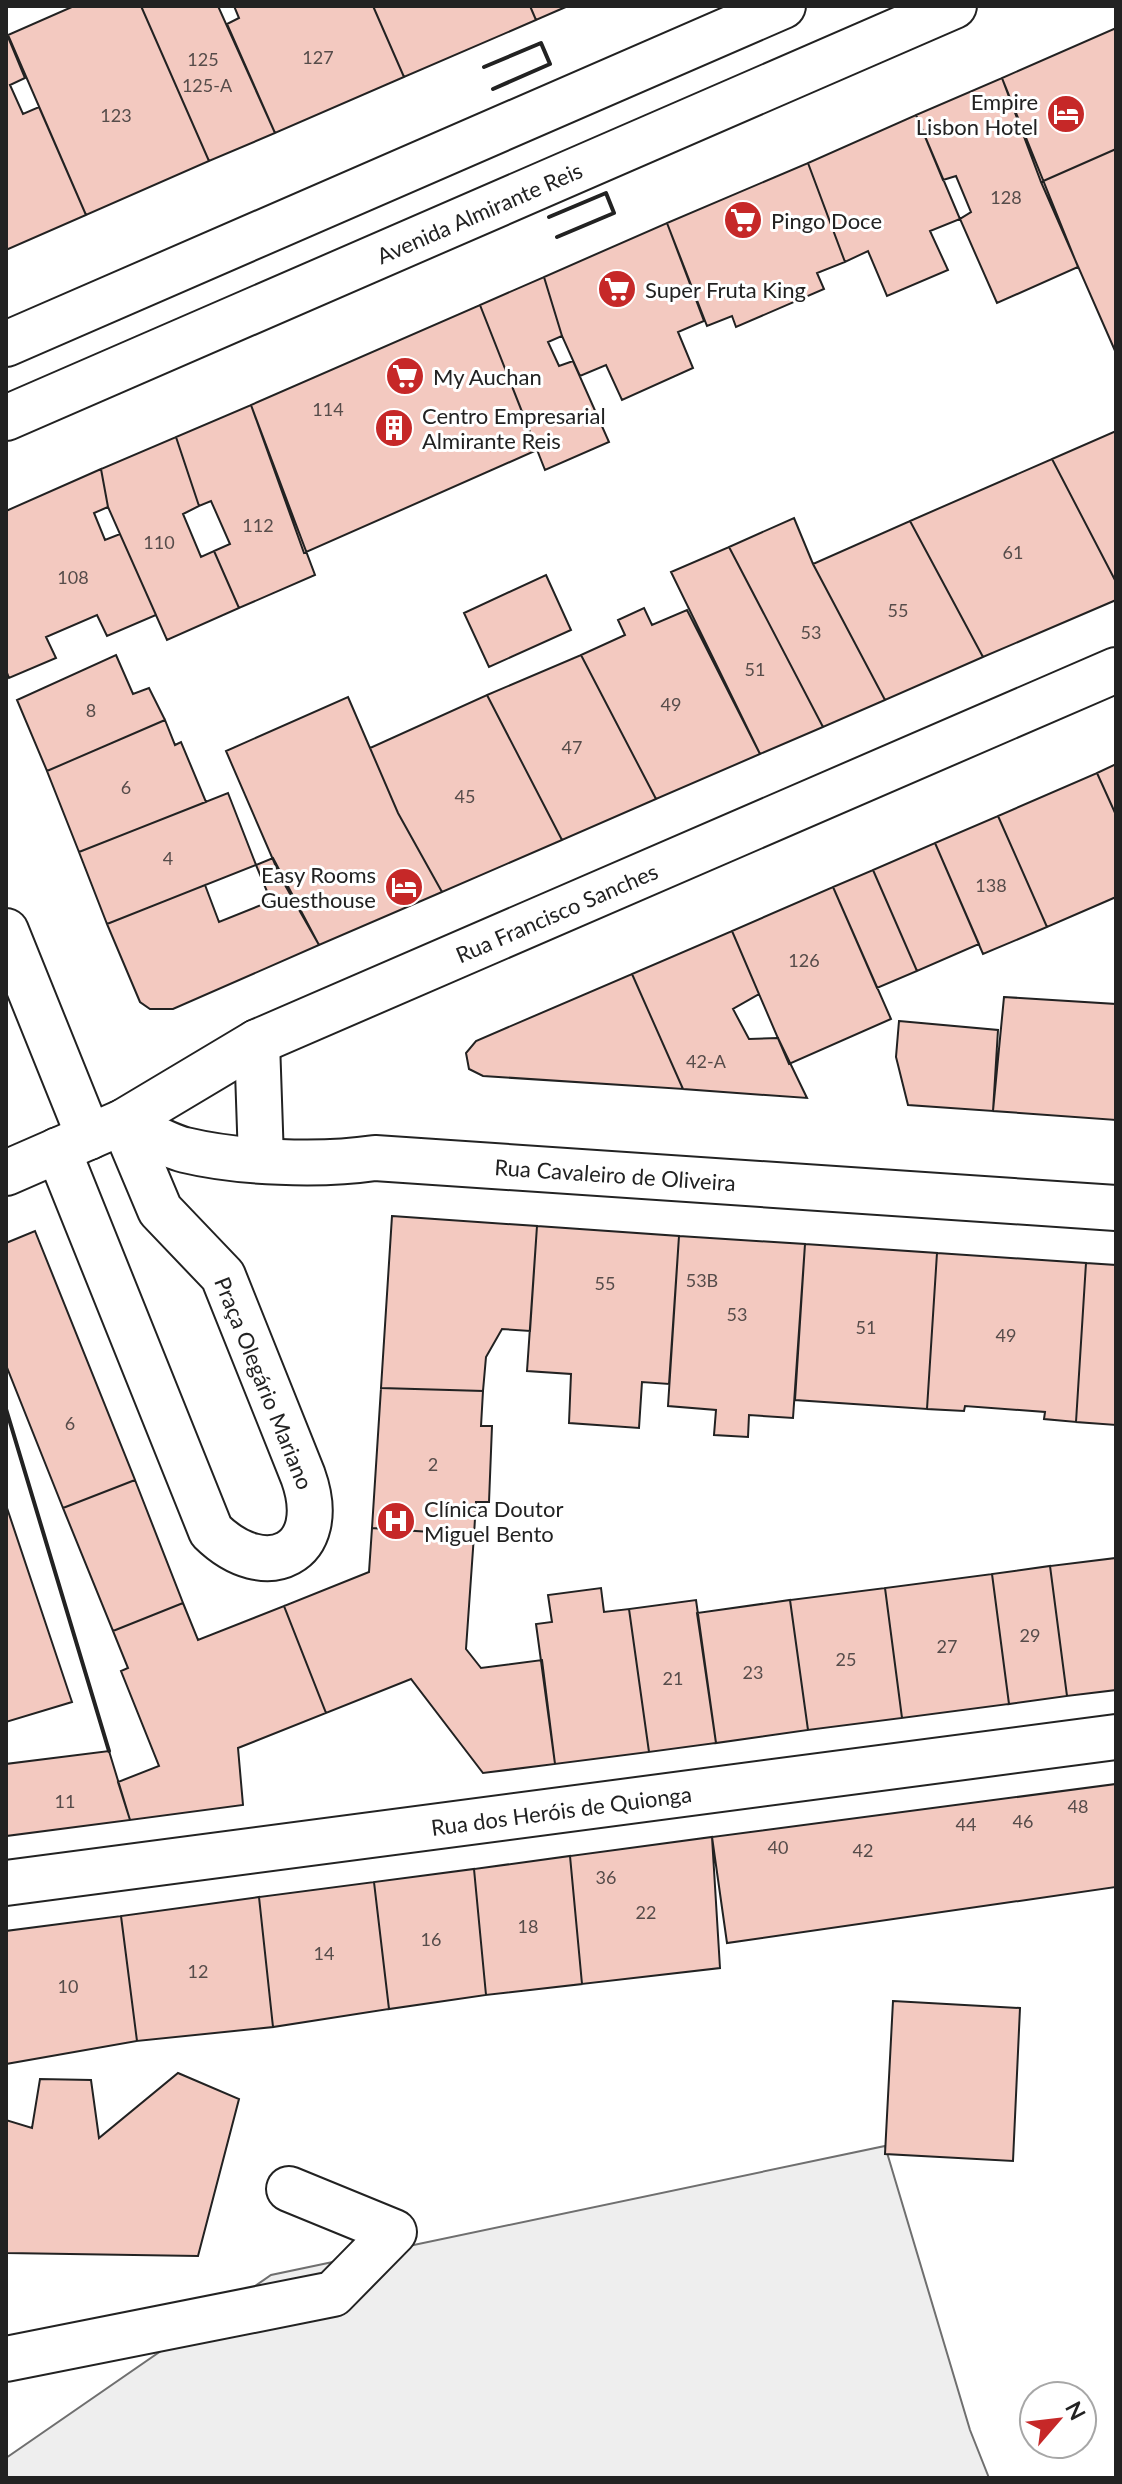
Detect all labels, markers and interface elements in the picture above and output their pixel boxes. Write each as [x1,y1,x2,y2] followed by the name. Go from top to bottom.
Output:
[302,46,334,68] house number: 127
[187,48,219,70] house number: 125
[182,74,233,96] house number: 125-A
[916,88,1038,140] place label: Empire Lisbon Hotel
[1045,93,1087,135] hotel icon: Empire Lisbon Hotel
[100,104,132,126] house number: 123
[372,156,586,269] street label: Avenida Almirante Reis
[990,186,1022,208] house number: 128
[722,199,764,241] supermarket icon: Pingo Doce
[771,207,882,234] place label: Pingo Doce
[596,268,638,310] supermarket icon: Super Fruta King
[645,276,806,303] place label: Super Fruta King
[384,355,426,397] supermarket icon: My Auchan
[433,363,542,390] place label: My Auchan
[312,398,344,420] house number: 114
[422,402,606,454] place label: Centro Empresarial Almirante Reis
[373,407,415,449] building icon: Centro Empresarial Almirante Reis
[242,514,274,536] house number: 112
[143,531,175,553] house number: 110
[1003,541,1023,563] house number: 61
[57,566,89,588] house number: 108
[888,599,908,621] house number: 55
[801,621,821,643] house number: 53
[745,658,765,680] house number: 51
[661,693,681,715] house number: 49
[86,699,96,721] house number: 8
[562,736,582,758] house number: 47
[121,776,131,798] house number: 6
[455,785,475,807] house number: 45
[163,847,173,869] house number: 4
[451,857,662,968] street label: Rua Francisco Sanches
[261,861,376,913] place label: Easy Rooms Guesthouse
[383,866,425,908] hotel icon: Easy Rooms Guesthouse
[975,874,1007,896] house number: 138
[788,949,820,971] house number: 126
[686,1050,727,1072] house number: 42-A
[494,1153,737,1196] street label: Rua Cavaleiro de Oliveira
[686,1269,718,1291] house number: 53B
[595,1272,615,1294] house number: 55
[209,1273,319,1493] street label: Praça Olegário Mariano
[727,1303,747,1325] house number: 53
[856,1316,876,1338] house number: 51
[996,1324,1016,1346] house number: 49
[65,1412,75,1434] house number: 6
[428,1453,438,1475] house number: 2
[424,1495,563,1547] place label: Clínica Doutor Miguel Bento
[375,1500,417,1542] hospital icon: Clínica Doutor Miguel Bento
[1020,1624,1040,1646] house number: 29
[937,1635,957,1657] house number: 27
[836,1648,856,1670] house number: 25
[743,1661,763,1683] house number: 23
[663,1667,683,1689] house number: 21
[429,1779,693,1840] street label: Rua dos Heróis de Quionga
[55,1790,75,1812] house number: 11
[1068,1795,1088,1817] house number: 48
[1013,1810,1033,1832] house number: 46
[956,1813,976,1835] house number: 44
[768,1836,788,1858] house number: 40
[853,1839,873,1861] house number: 42
[596,1866,616,1888] house number: 36
[636,1901,656,1923] house number: 22
[518,1915,538,1937] house number: 18
[421,1928,441,1950] house number: 16
[314,1942,334,1964] house number: 14
[188,1960,208,1982] house number: 12
[58,1975,78,1997] house number: 10
[1018,2380,1098,2460] north arrow
[1060,2397,1092,2424] text: N

